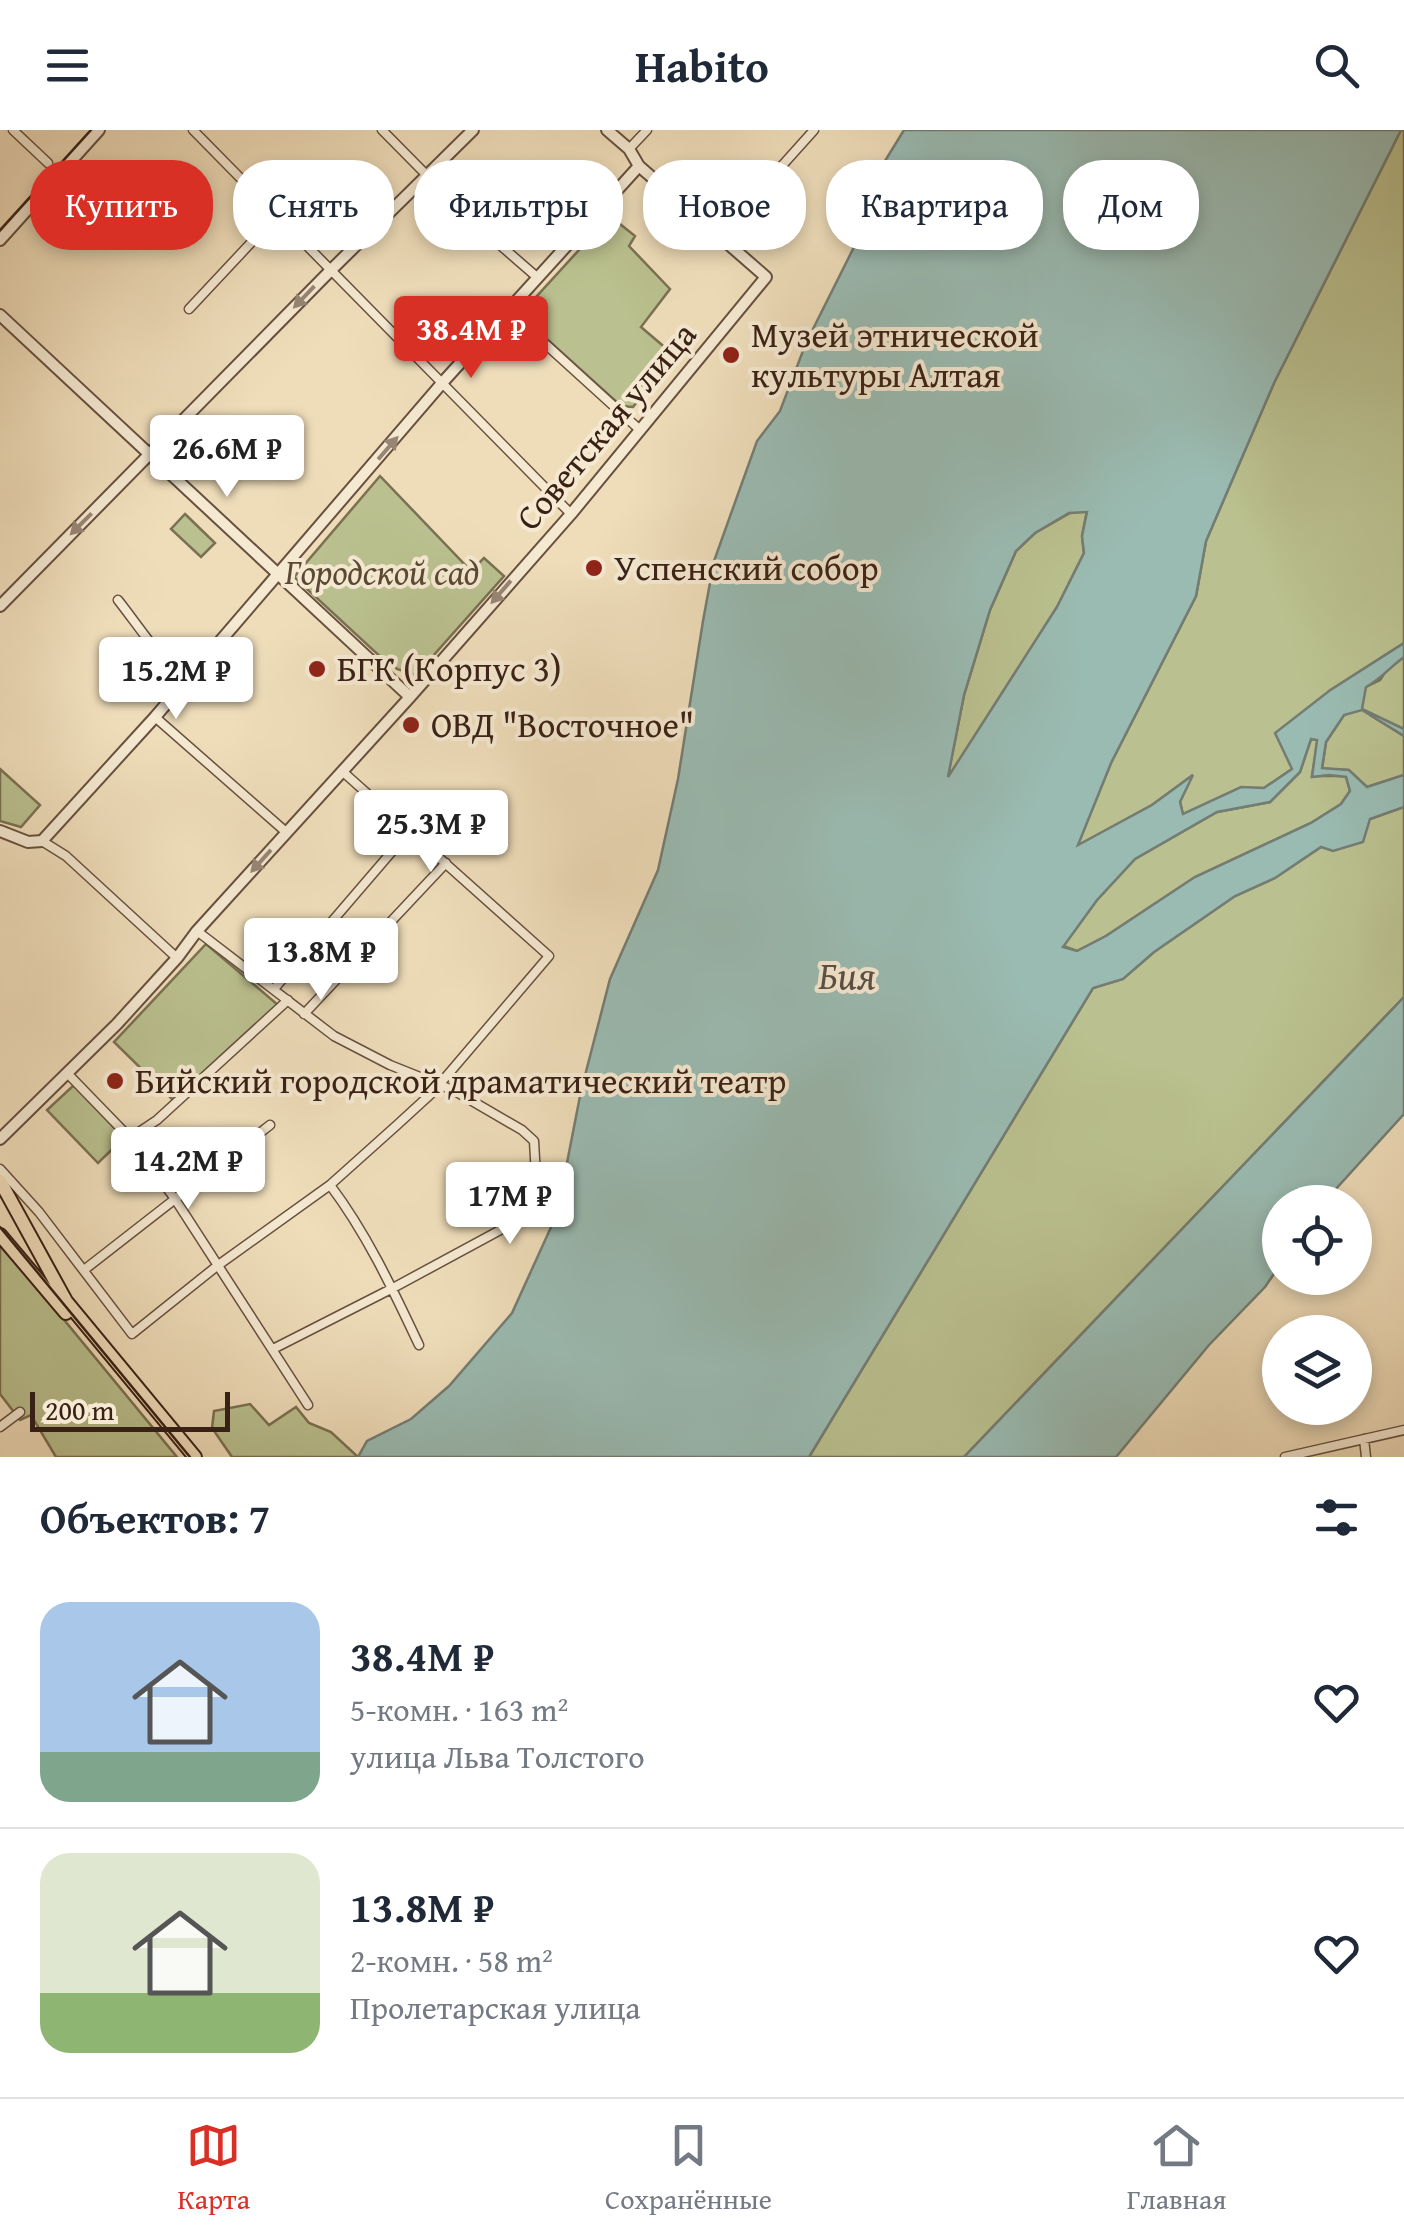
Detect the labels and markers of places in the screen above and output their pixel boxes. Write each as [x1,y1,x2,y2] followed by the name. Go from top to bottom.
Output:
[379,296,563,381] pin: 38.4M ₽
[751,309,1039,400] place label: Музей этнической культуры Алтая
[720,344,742,366] marker: Музей этнической культуры Алтая
[135,415,319,500] pin: 26.6M ₽
[614,542,879,593] place label: Успенский собор
[583,557,605,579] marker: Успенский собор
[84,637,268,722] pin: 15.2M ₽
[337,643,561,694] place label: БГК (Корпус 3)
[306,658,328,680] marker: БГК (Корпус 3)
[431,699,694,750] place label: ОВД "Восточное"
[400,714,422,736] marker: ОВД "Восточное"
[339,790,523,875] pin: 25.3M ₽
[229,918,413,1003] pin: 13.8M ₽
[135,1055,786,1106] place label: Бийский городской драматический театр
[104,1070,126,1092] marker: Бийский городской драматический театр
[96,1127,280,1212] pin: 14.2M ₽
[440,1162,580,1247] pin: 17M ₽

